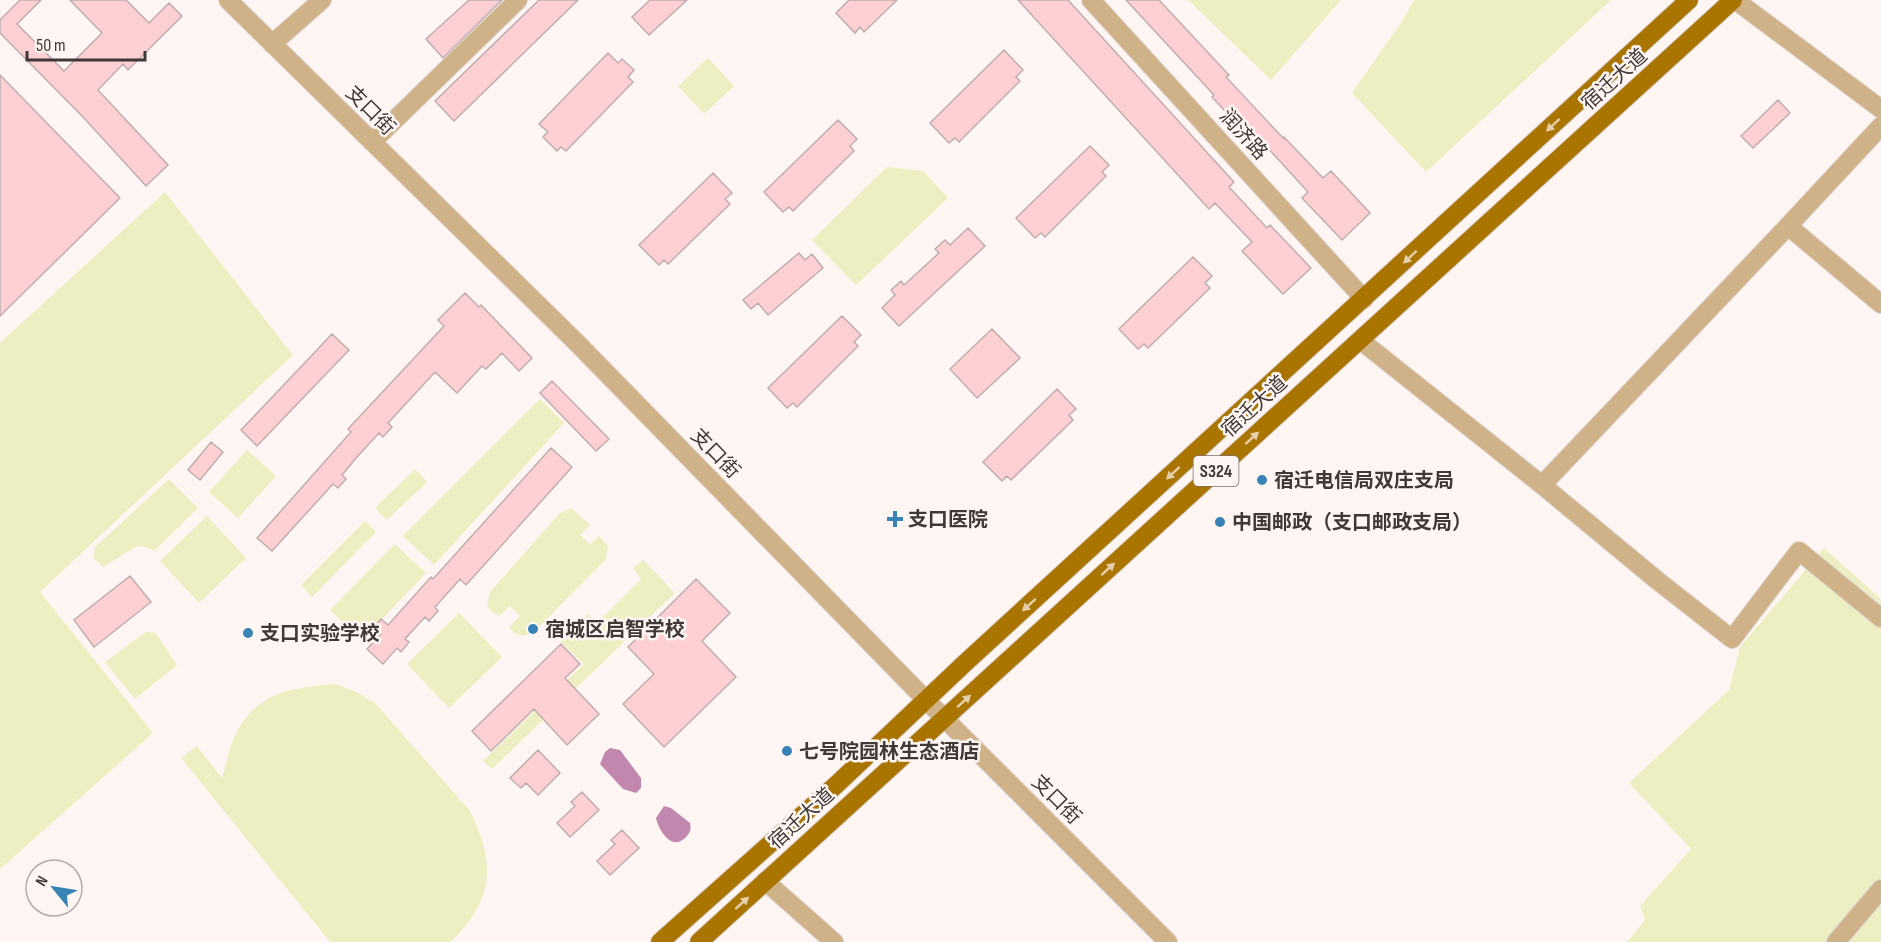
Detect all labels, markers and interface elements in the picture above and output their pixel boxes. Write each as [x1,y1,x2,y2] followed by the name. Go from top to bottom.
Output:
[27,24,146,62] scale bar
[36,35,66,56] text: 50 m
[1577,44,1652,115] street label: 宿迁大道
[341,81,400,140] street label: 支口街
[1214,104,1272,165] street label: 润济路
[1546,118,1561,132] one-way arrow
[1403,250,1418,263] one-way arrow
[1217,371,1292,442] street label: 宿迁大道
[686,424,745,484] street label: 支口街
[1244,432,1259,445] one-way arrow
[1194,456,1238,486] road number: S324
[1166,466,1181,479] one-way arrow
[1274,469,1454,493] place label: 宿迁电信局双庄支局
[1255,473,1269,487] marker: 宿迁电信局双庄支局
[908,508,988,532] place label: 支口医院
[886,510,904,528] marker: 支口医院
[1232,511,1472,535] place label: 中国邮政（支口邮政支局）
[1213,515,1227,529] marker: 中国邮政（支口邮政支局）
[1101,563,1115,577] one-way arrow
[1022,598,1037,611] one-way arrow
[545,618,685,642] place label: 宿城区启智学校
[260,622,380,646] place label: 支口实验学校
[526,622,540,636] marker: 宿城区启智学校
[241,626,255,640] marker: 支口实验学校
[956,694,971,708] one-way arrow
[799,740,979,764] place label: 七号院园林生态酒店
[780,744,794,758] marker: 七号院园林生态酒店
[1027,770,1086,829] street label: 支口街
[764,783,839,854] street label: 宿迁大道
[24,858,84,918] north arrow
[32,873,53,890] text: N
[734,897,749,910] one-way arrow

